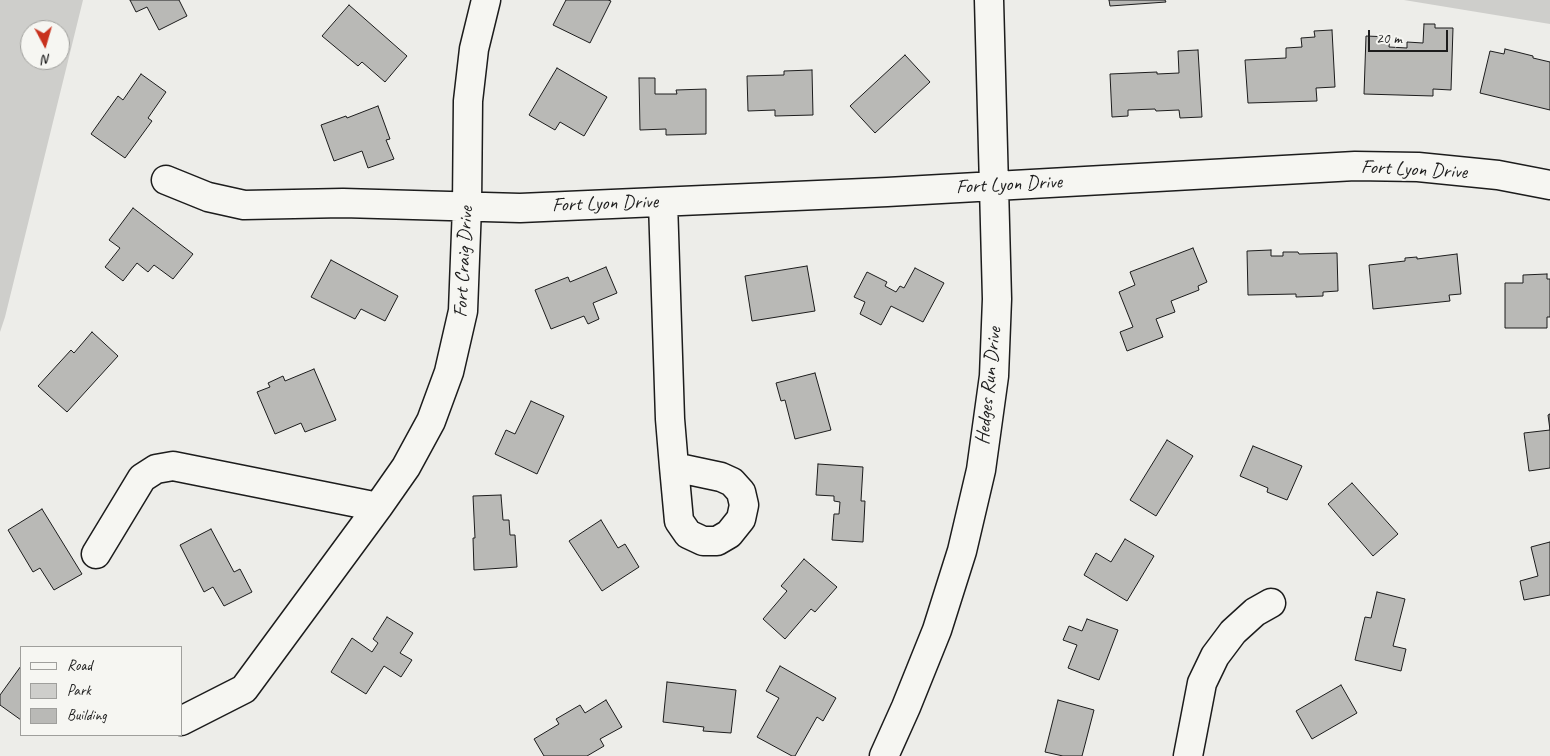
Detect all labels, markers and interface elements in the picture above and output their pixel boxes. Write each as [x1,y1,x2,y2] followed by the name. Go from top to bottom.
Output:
[20,20,70,70] north arrow
[1370,20,1450,52] scale bar
[1376,29,1402,48] text: 20 m
[41,51,52,68] text: N
[1360,155,1468,185] street label: Fort Lyon Drive
[955,170,1063,200] street label: Fort Lyon Drive
[552,190,658,218] street label: Fort Lyon Drive
[449,206,479,318] street label: Fort Craig Drive
[971,326,1007,446] street label: Hedges Run Drive
[20,646,182,736] legend
[67,656,92,675] text: Road
[67,681,91,700] text: Park
[67,706,106,725] text: Building

